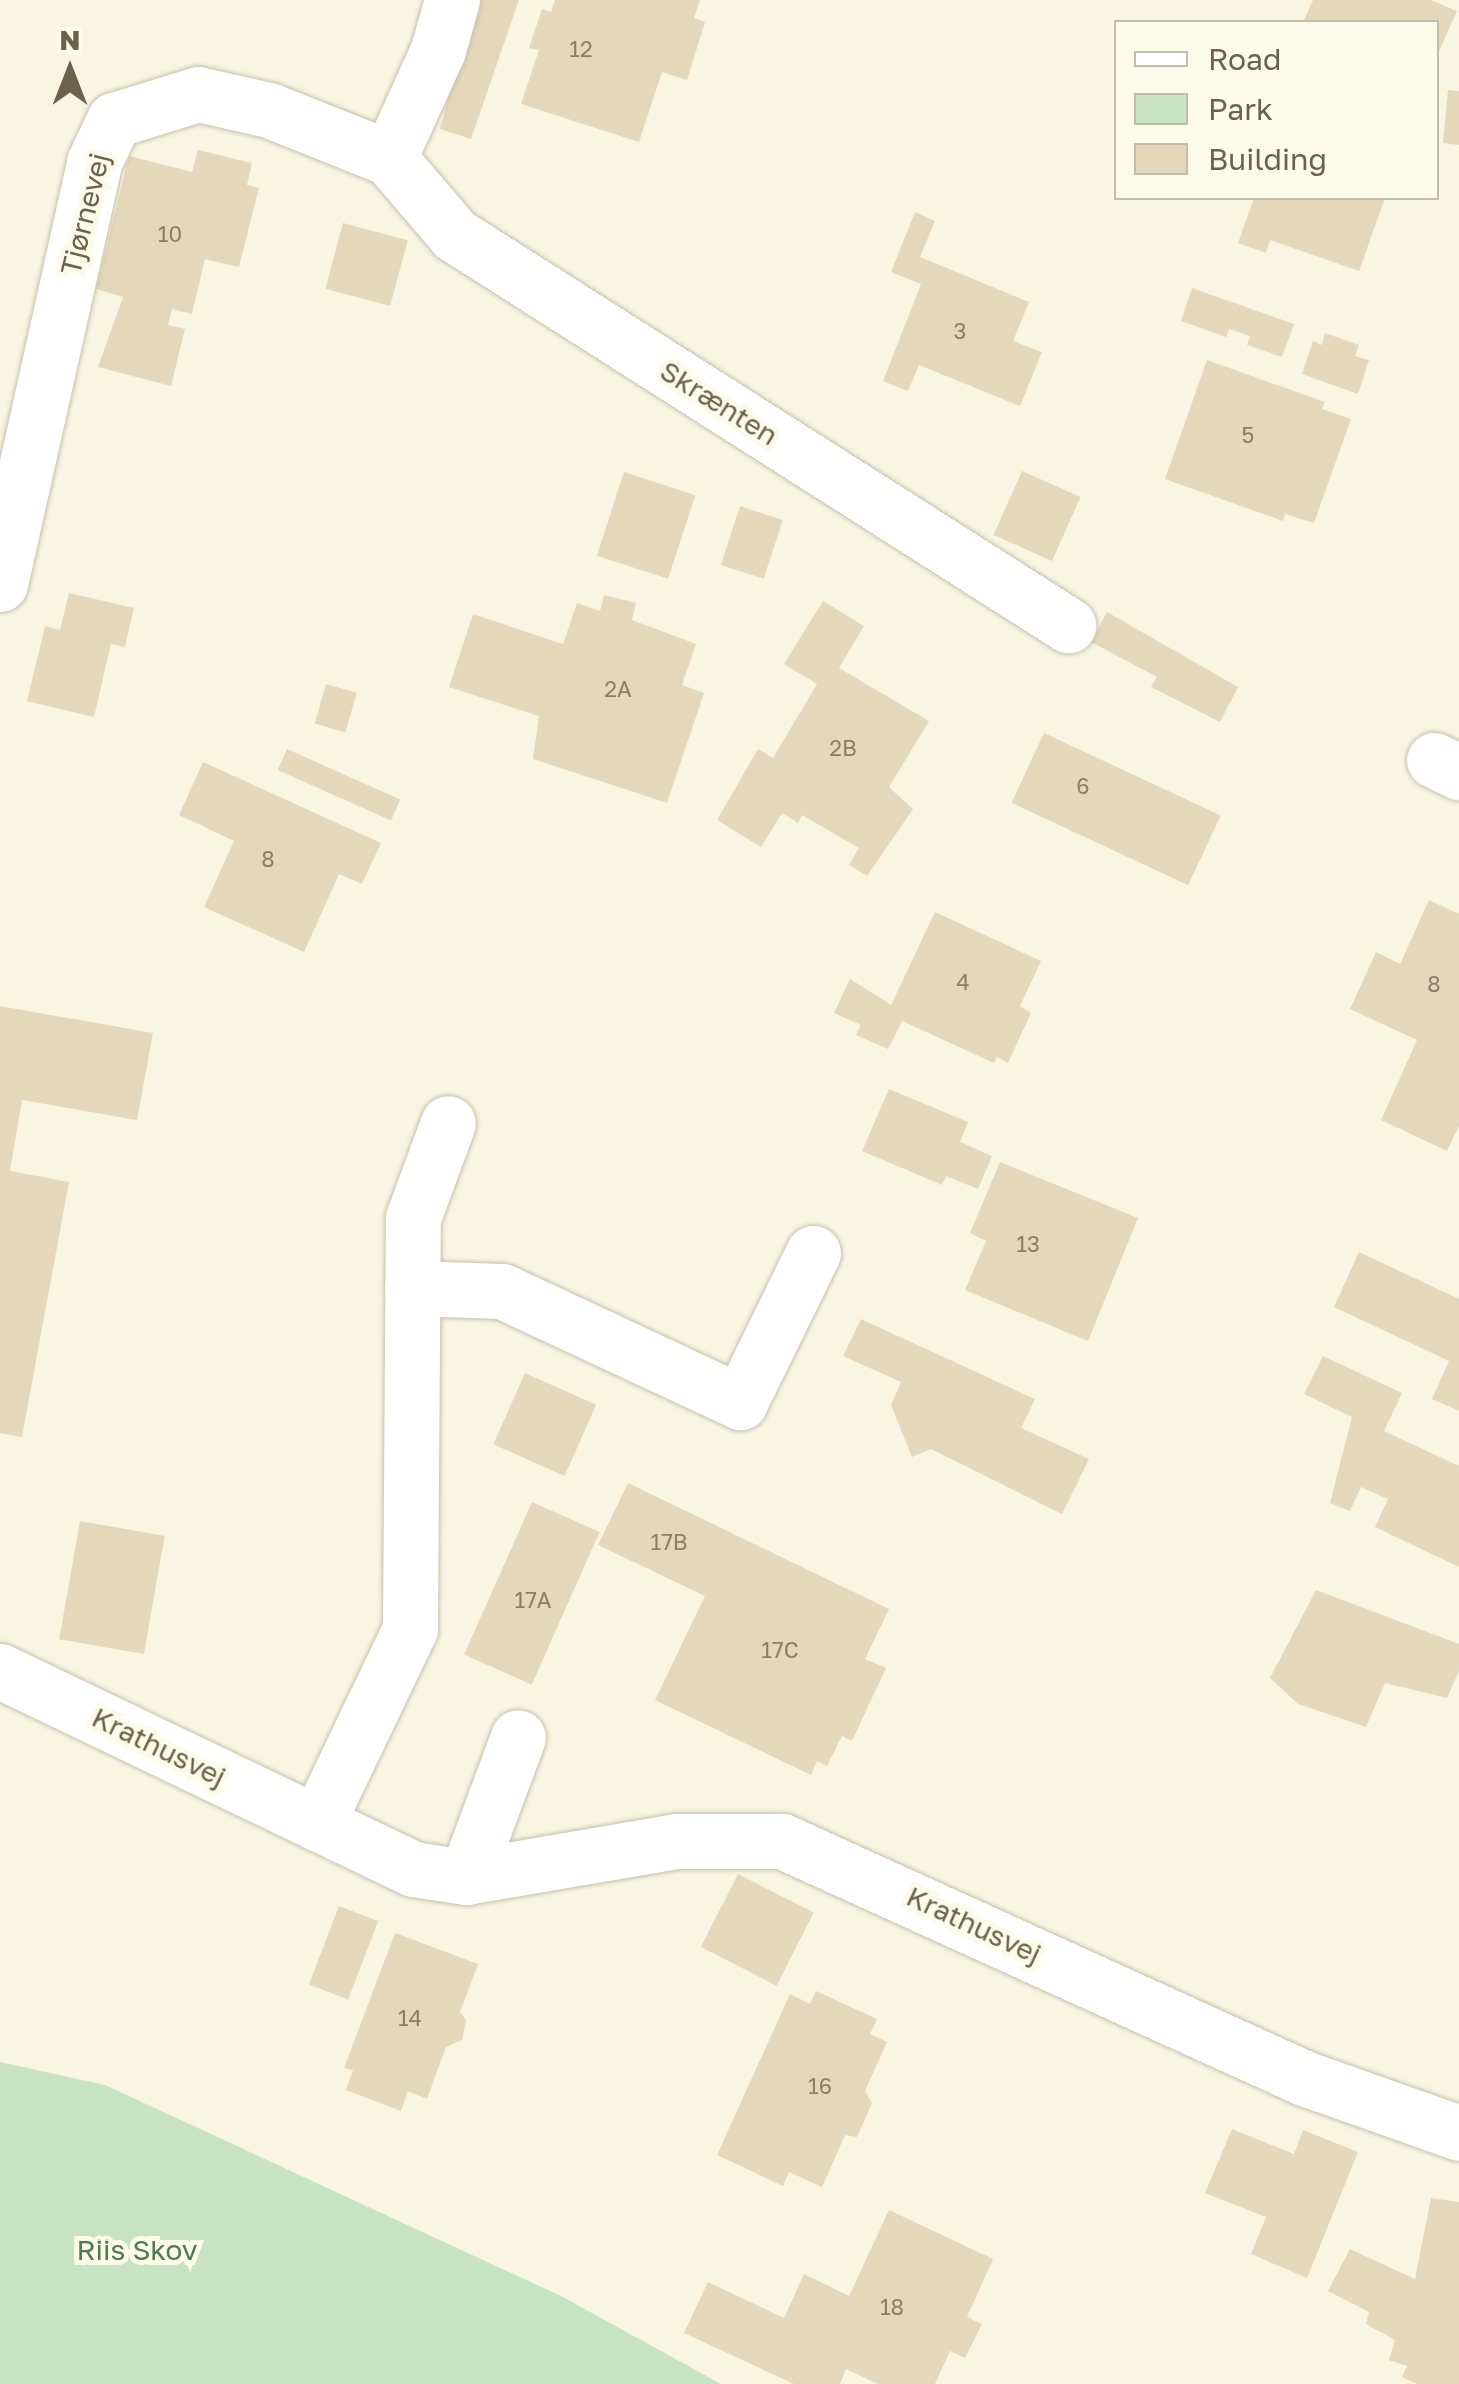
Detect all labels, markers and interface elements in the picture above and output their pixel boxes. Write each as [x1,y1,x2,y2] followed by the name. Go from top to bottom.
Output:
[20,20,120,120] north arrow
[1114,20,1439,200] legend
[59,23,81,56] text: N
[569,36,593,62] house number: 12
[1208,41,1282,77] text: Road
[1208,91,1273,127] text: Park
[1208,141,1327,177] text: Building
[54,150,116,278] street label: Tjørnevej
[158,221,182,247] house number: 10
[954,318,966,344] house number: 3
[654,354,784,452] street label: Skrænten
[1242,422,1254,448] house number: 5
[604,676,632,702] house number: 2A
[829,735,857,761] house number: 2B
[1076,773,1090,799] house number: 6
[261,846,275,872] house number: 8
[956,969,970,995] house number: 4
[1427,971,1441,997] house number: 8
[1016,1231,1040,1257] house number: 13
[650,1529,688,1555] house number: 17B
[514,1587,552,1613] house number: 17A
[761,1637,799,1663] house number: 17C
[87,1700,231,1794] street label: Krathusvej
[901,1879,1047,1971] street label: Krathusvej
[398,2005,422,2031] house number: 14
[808,2073,832,2099] house number: 16
[77,2233,197,2267] park label: Riis Skov
[880,2294,904,2320] house number: 18

